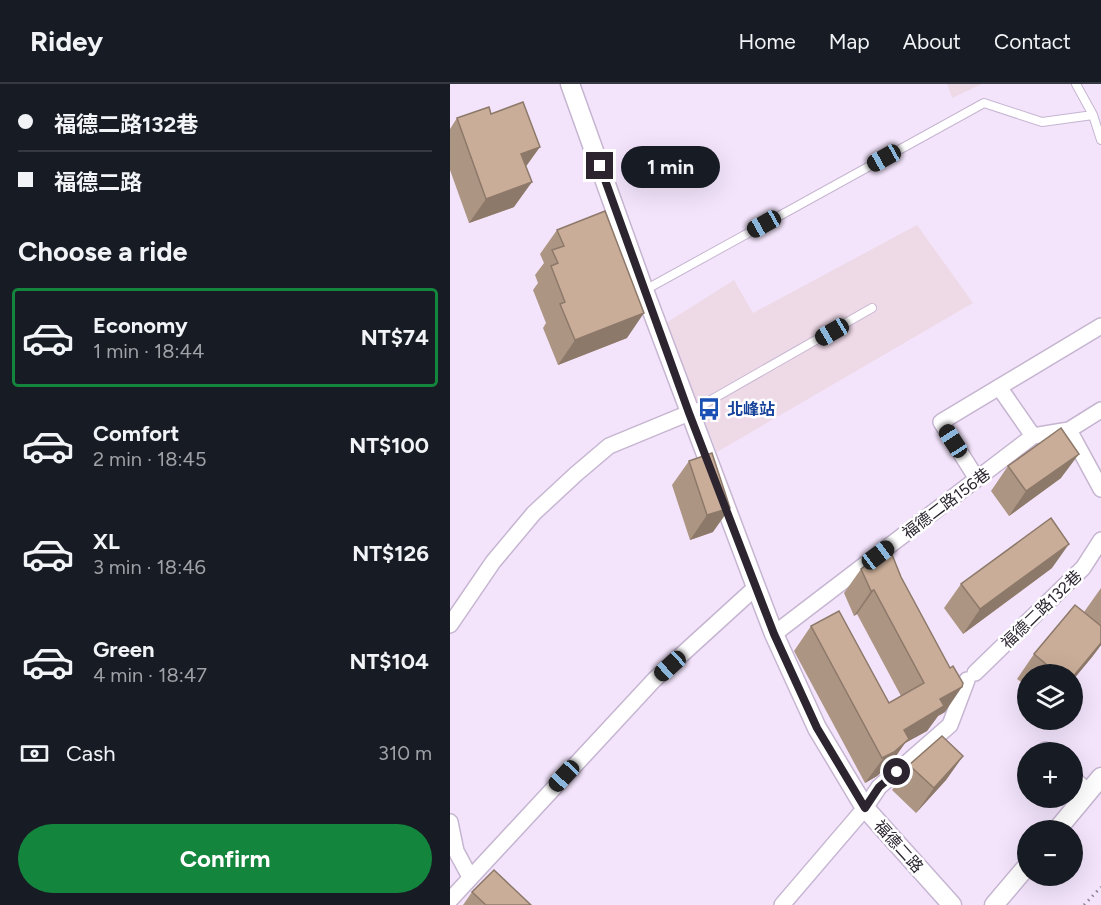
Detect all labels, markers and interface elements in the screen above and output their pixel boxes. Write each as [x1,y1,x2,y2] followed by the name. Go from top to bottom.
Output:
[30,24,103,58] text: Ridey
[739,29,796,54] text: Home
[829,29,870,54] text: Map
[903,29,961,54] text: About
[994,29,1071,54] text: Contact
[54,111,198,138] text: 福德二路132巷
[864,141,904,175] car
[621,145,720,187] callout: 1 min
[586,152,613,179] route end
[647,155,694,179] text: 1 min
[54,169,142,196] text: 福德二路
[744,207,784,241] car
[18,235,187,268] text: Choose a ride
[21,311,75,365] icon: car
[93,312,188,339] text: Economy
[812,315,852,349] car
[361,324,429,351] text: NT$74
[93,339,204,363] text: 1 min · 18:44
[696,396,722,422] bus stop icon: 北峰站
[727,400,775,419] place label: 北峰站
[21,419,75,473] icon: car
[93,420,179,447] text: Comfort
[936,421,970,461] car
[349,432,429,459] text: NT$100
[93,447,206,471] text: 2 min · 18:45
[899,464,994,543] street label: 福德二路156巷
[21,527,75,581] icon: car
[93,528,120,555] text: XL
[858,537,898,573] car
[352,540,429,567] text: NT$126
[93,555,206,579] text: 3 min · 18:46
[997,566,1085,652] street label: 福德二路132巷
[21,635,75,689] icon: car
[93,636,155,663] text: Green
[651,647,689,685] car
[349,648,429,675] text: NT$104
[93,663,207,687] text: 4 min · 18:47
[1017,664,1083,886] map controls
[1017,664,1083,730] button: layers
[18,737,51,770] icon: cash
[66,740,116,767] text: Cash
[378,741,432,765] text: 310 m
[1017,742,1083,808] button: +
[545,757,583,795] car
[883,758,910,785] route start
[870,816,927,876] street label: 福德二路
[1017,820,1083,886] button: −
[18,824,432,893] button: Confirm

